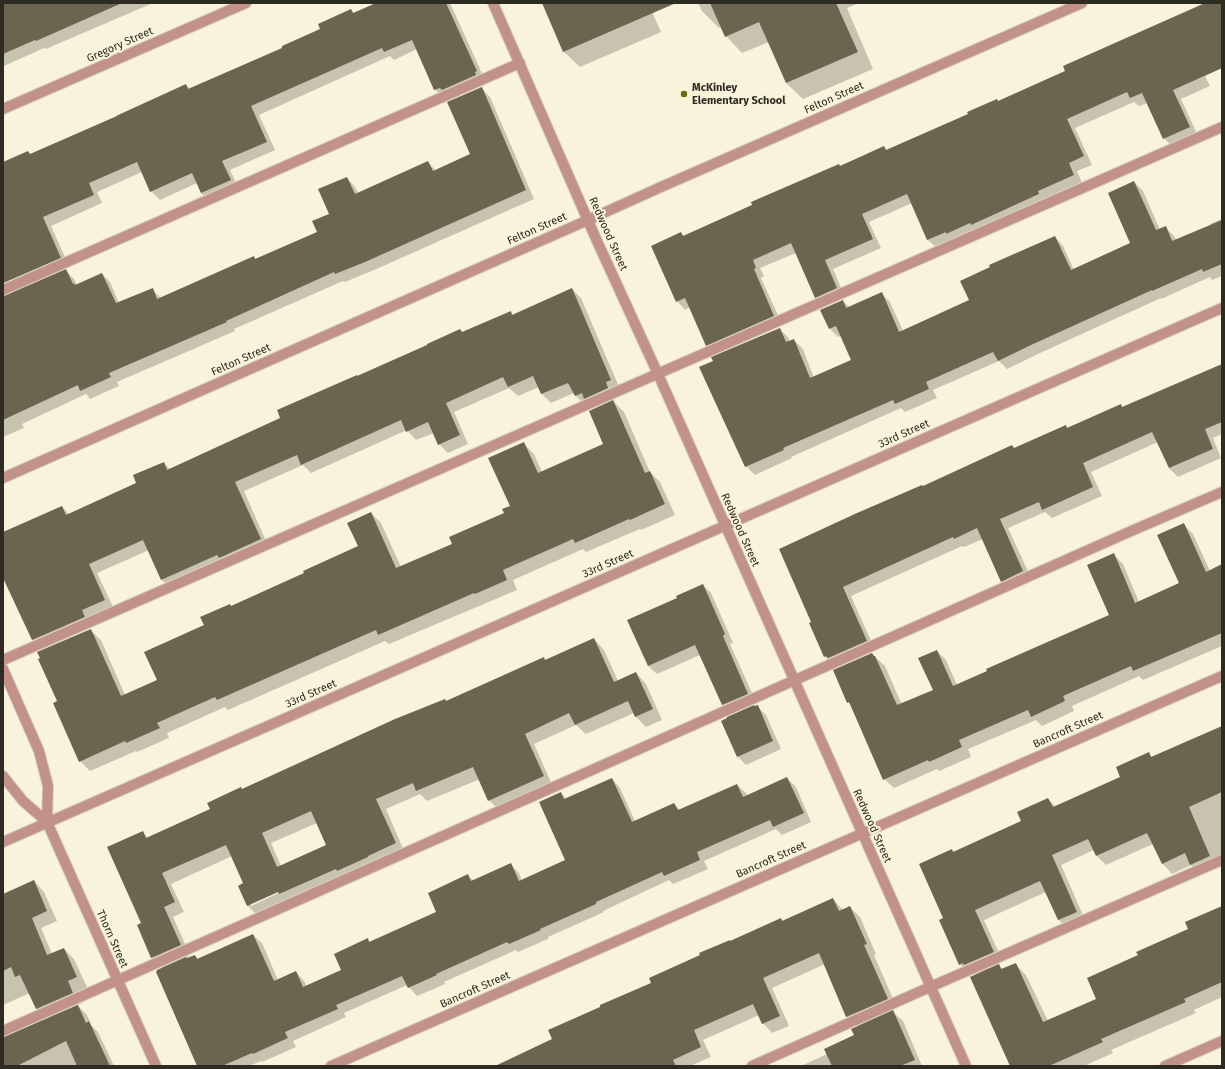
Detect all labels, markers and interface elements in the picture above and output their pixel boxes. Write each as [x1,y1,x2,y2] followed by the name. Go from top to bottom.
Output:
[85,24,155,66] street label: Gregory Street
[802,79,866,117] street label: Felton Street
[692,81,786,107] place label: McKinley Elementary School
[679,89,689,99] marker: McKinley Elementary School
[586,195,630,273] street label: Redwood Street
[505,210,569,248] street label: Felton Street
[209,341,273,379] street label: Felton Street
[877,417,931,451] street label: 33rd Street
[718,491,762,569] street label: Redwood Street
[581,547,635,581] street label: 33rd Street
[284,677,338,711] street label: 33rd Street
[1031,709,1105,751] street label: Bancroft Street
[850,787,894,865] street label: Redwood Street
[734,839,808,881] street label: Bancroft Street
[93,908,131,970] street label: Thorn Street
[438,969,512,1011] street label: Bancroft Street

